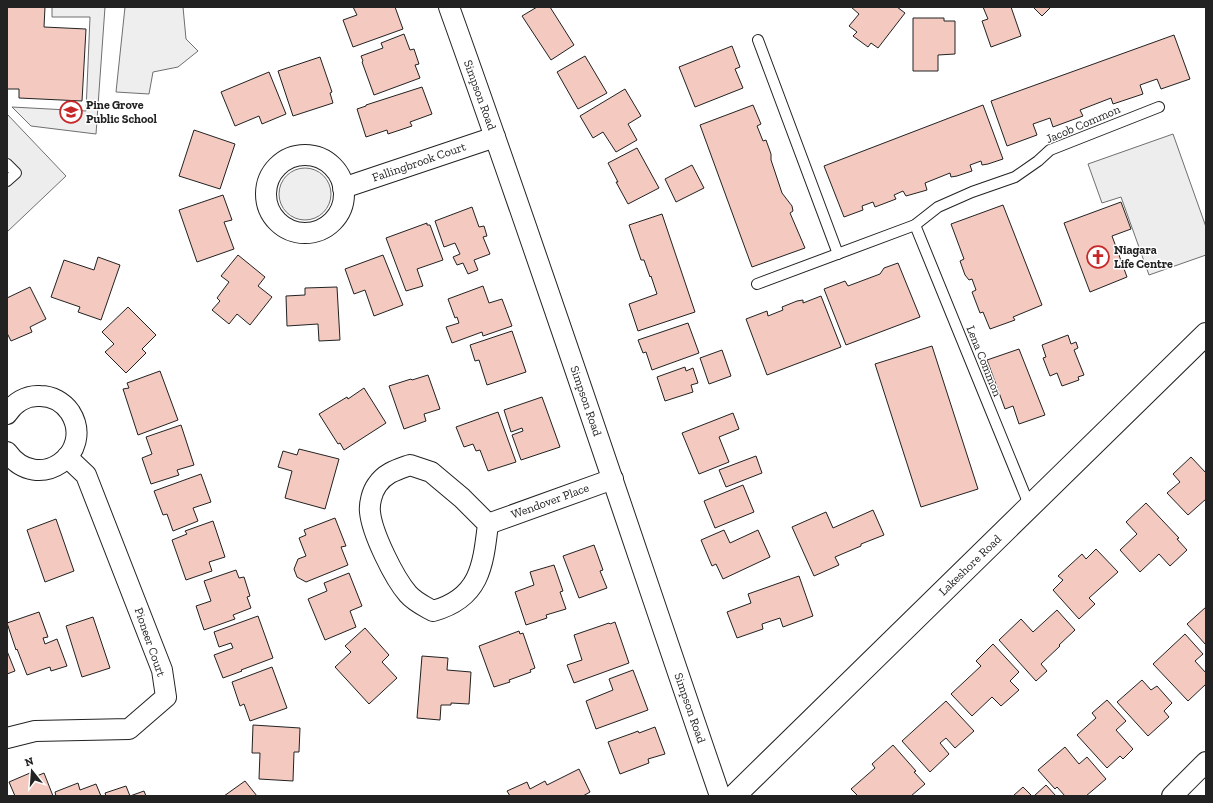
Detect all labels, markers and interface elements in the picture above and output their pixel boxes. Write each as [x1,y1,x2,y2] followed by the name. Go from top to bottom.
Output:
[461,58,499,132] street label: Simpson Road
[86,98,158,126] place label: Pine Grove Public School
[58,99,84,125] school or university icon: Pine Grove Public School
[1044,102,1122,146] street label: Jacob Common
[370,139,468,185] street label: Fallingbrook Court
[1114,243,1173,271] place label: Niagara Life Centre
[1085,244,1111,270] church icon: Niagara Life Centre
[963,323,1005,399] street label: Lena Common
[567,364,605,438] street label: Simpson Road
[509,480,591,522] street label: Wendover Place
[936,531,1004,598] street label: Lakeshore Road
[132,606,169,679] street label: Pioneer Court
[671,671,709,745] street label: Simpson Road
[12,751,52,791] north arrow
[23,754,36,769] text: N

